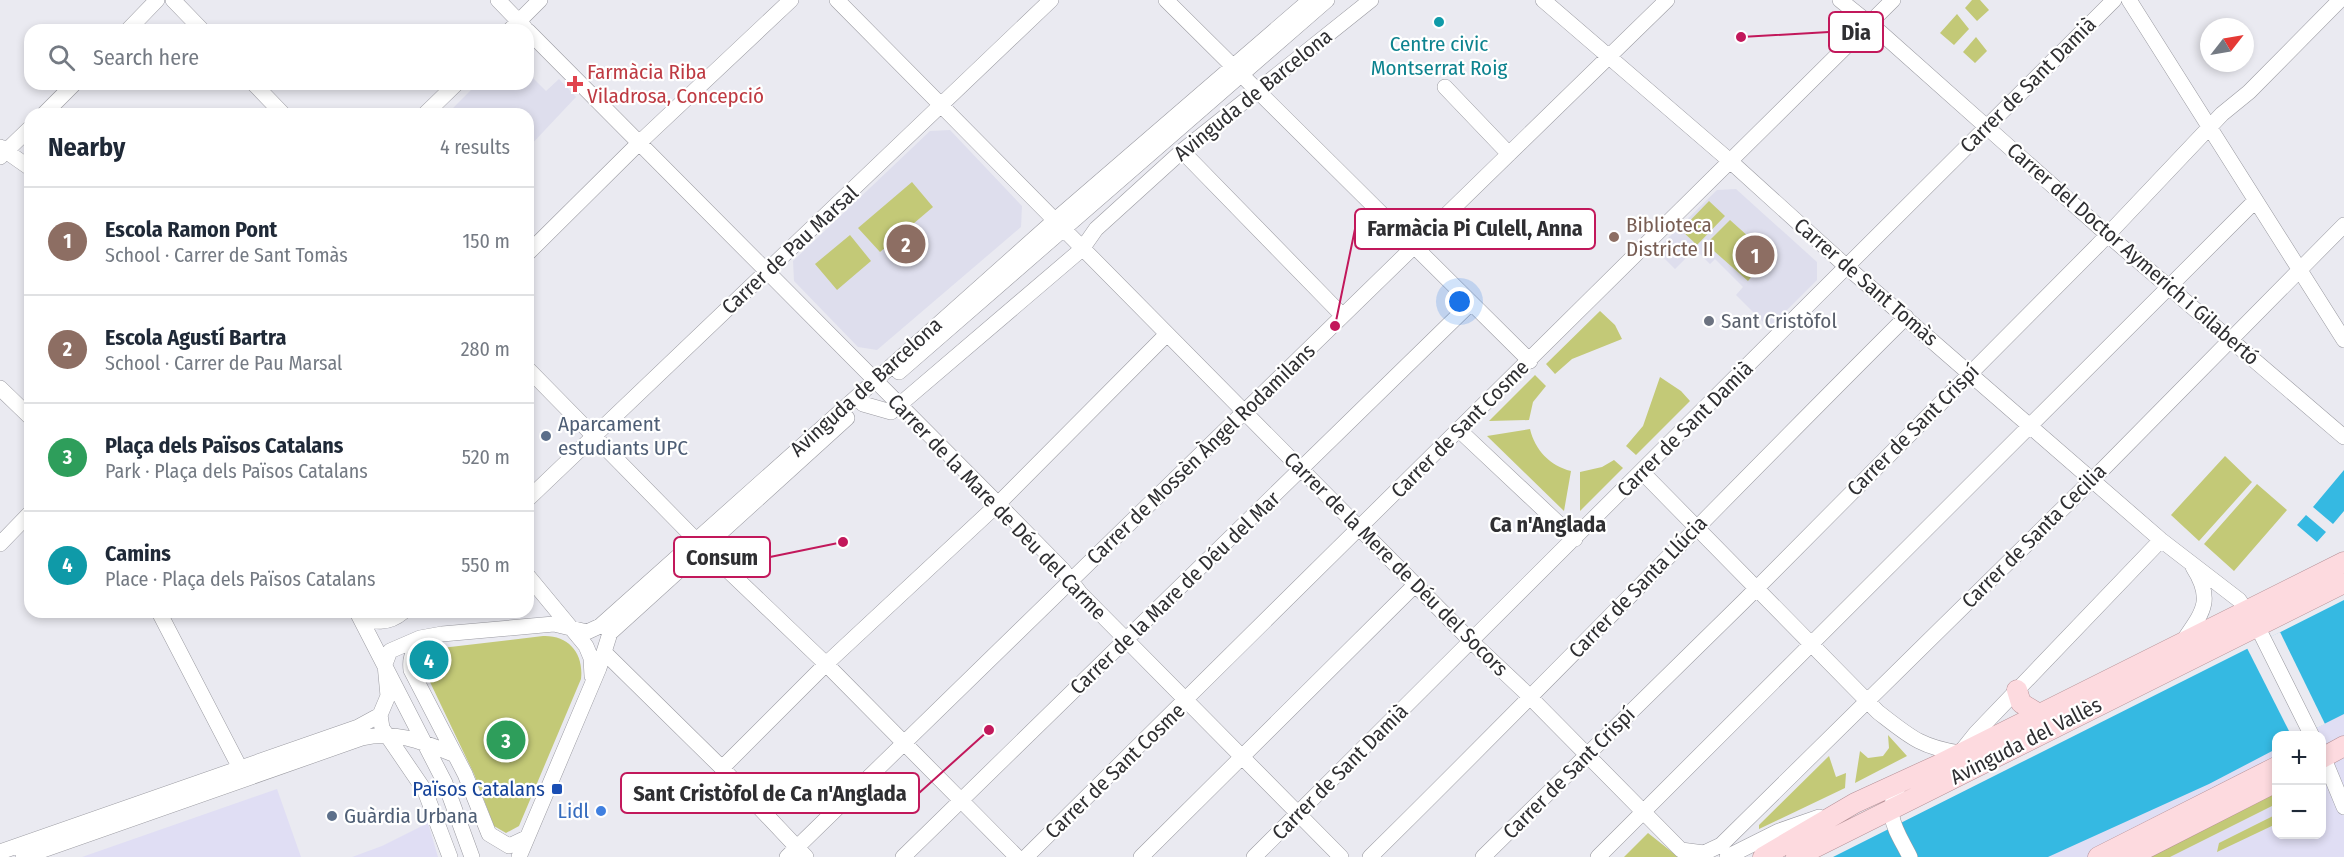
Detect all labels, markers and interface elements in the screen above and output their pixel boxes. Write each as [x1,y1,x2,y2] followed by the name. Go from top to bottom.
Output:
[1829,12,1883,52] callout: Dia
[1955,12,2101,158] street label: Carrer de Sant Damià
[1432,15,1446,29] marker: Centre civic Montserrat Roig
[2200,18,2254,72] north arrow
[1841,19,1871,46] text: Dia
[1169,23,1337,167] street label: Avinguda de Barcelona
[24,24,534,90] search box
[1371,31,1507,81] place label: Centre civic Montserrat Roig
[45,41,78,74] icon: search
[93,44,199,71] text: Search here
[587,59,764,109] place label: Farmàcia Riba Viladrosa, Concepció
[568,77,582,91] marker: Farmàcia Riba Viladrosa, Concepció
[48,132,125,163] text: Nearby
[440,135,510,159] text: 4 results
[2001,137,2265,371] street label: Carrer del Doctor Aymerich i Gilabertó
[716,180,864,320] street label: Carrer de Pau Marsal
[1355,209,1595,249] callout: Farmàcia Pi Culell, Anna
[1626,212,1714,262] place label: Biblioteca Districte II
[1789,212,1943,352] street label: Carrer de Sant Tomàs
[1367,215,1583,242] text: Farmàcia Pi Culell, Anna
[105,216,277,243] text: Escola Ramon Pont
[886,222,926,266] pin: 2
[63,229,72,253] text: 1
[463,229,510,253] text: 150 m
[1607,230,1621,244] marker: Biblioteca Districte II
[1736,232,1774,278] pin: 1
[105,243,348,267] text: School · Carrer de Sant Tomàs
[1445,287,1474,316] your location
[1721,308,1837,334] place label: Sant Cristòfol
[785,312,947,462] street label: Avinguda de Barcelona
[1702,314,1716,328] marker: Sant Cristòfol
[105,324,286,351] text: Escola Agustí Bartra
[63,337,72,361] text: 2
[461,337,510,361] text: 280 m
[1081,338,1321,570] street label: Carrer de Mossèn Àngel Rodamilans
[105,351,342,375] text: School · Carrer de Pau Marsal
[1386,355,1534,503] street label: Carrer de Sant Cosme
[1612,356,1758,502] street label: Carrer de Sant Damià
[1842,359,1984,501] street label: Carrer de Sant Crispí
[882,389,1112,625] street label: Carrer de la Mare de Déu del Carme
[558,411,688,461] place label: Aparcament estudiants UPC
[539,429,553,443] marker: Aparcament estudiants UPC
[105,432,343,459] text: Plaça dels Països Catalans
[63,445,72,469] text: 3
[462,445,510,469] text: 520 m
[1279,447,1514,682] street label: Carrer de la Mere de Déu del Socors
[1956,458,2112,614] street label: Carrer de Santa Cecilia
[105,459,368,483] text: Park · Plaça dels Països Catalans
[1065,485,1286,700] street label: Carrer de la Mare de Déu del Mar
[1563,510,1713,664] street label: Carrer de Santa Llúcia
[1490,511,1606,538] district label: Ca n'Anglada
[674,537,770,577] callout: Consum
[105,540,171,567] text: Camins
[686,544,758,571] text: Consum
[62,553,73,577] text: 4
[461,553,510,577] text: 550 m
[105,567,376,591] text: Place · Plaça dels Països Catalans
[410,638,448,682] pin: 4
[1946,692,2106,790] street label: Avinguda del Vallès
[1040,698,1190,844] street label: Carrer de Sant Cosme
[1267,699,1413,845] street label: Carrer de Sant Damià
[1498,702,1640,844] street label: Carrer de Sant Crispí
[486,718,526,762] pin: 3
[2272,731,2326,839] map controls
[2272,731,2326,785] button: +
[621,773,919,813] callout: Sant Cristòfol de Ca n'Anglada
[412,776,545,802] place label: Països Catalans
[633,780,907,807] text: Sant Cristòfol de Ca n'Anglada
[550,782,564,796] marker: Països Catalans
[2272,785,2326,839] button: −
[558,798,589,824] place label: Lidl
[344,803,478,829] place label: Guàrdia Urbana
[594,804,608,818] marker: Lidl
[325,809,339,823] marker: Guàrdia Urbana

